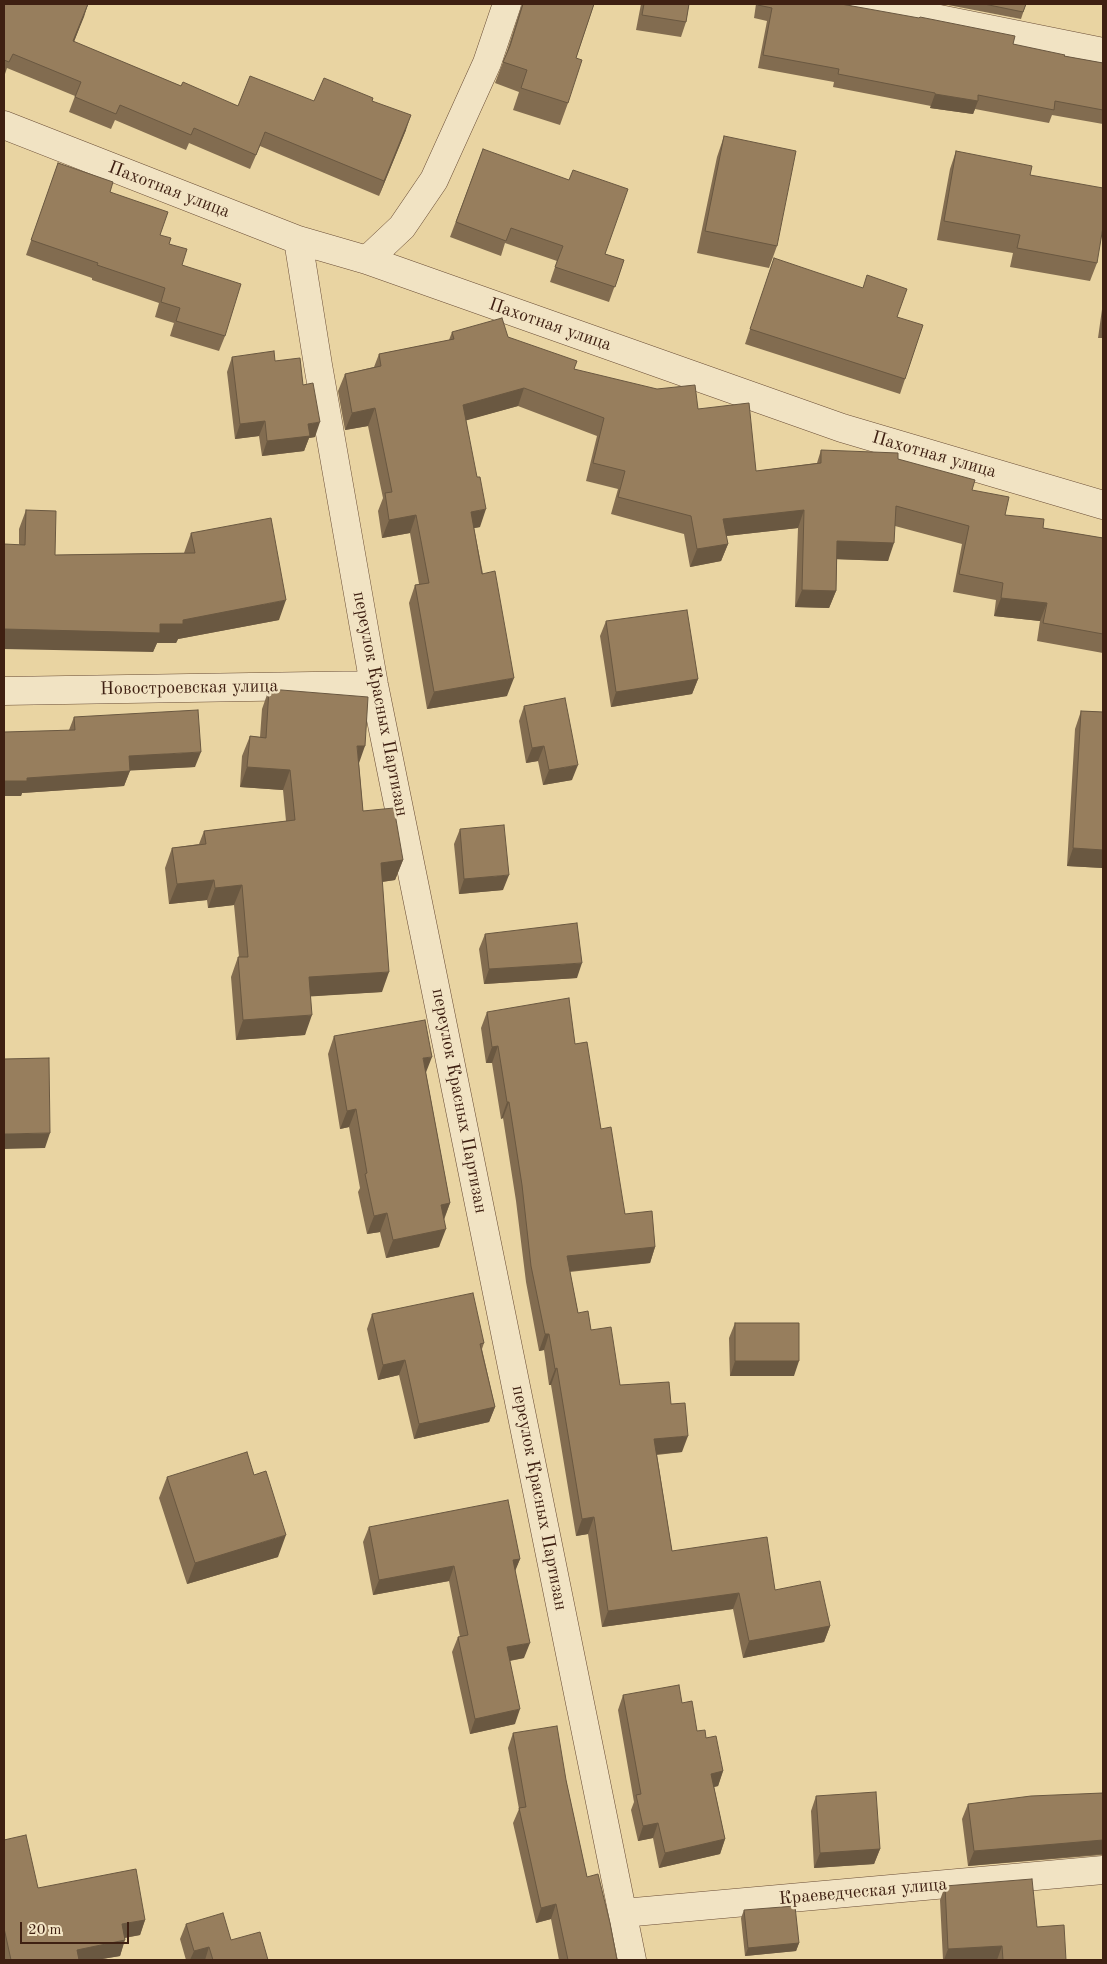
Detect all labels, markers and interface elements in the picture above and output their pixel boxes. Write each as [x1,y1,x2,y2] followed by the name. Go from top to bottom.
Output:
[105,157,233,223] street label: Пахотная улица
[486,294,614,356] street label: Пахотная улица
[869,427,999,483] street label: Пахотная улица
[348,590,412,818] street label: переулок Красных Партизан
[100,676,278,700] street label: Новостроевская улица
[427,987,491,1215] street label: переулок Красных Партизан
[507,1384,571,1612] street label: переулок Красных Партизан
[778,1874,948,1910] street label: Краеведческая улица
[22,1912,131,1944] scale bar
[28,1923,62,1938] text: 20 m

